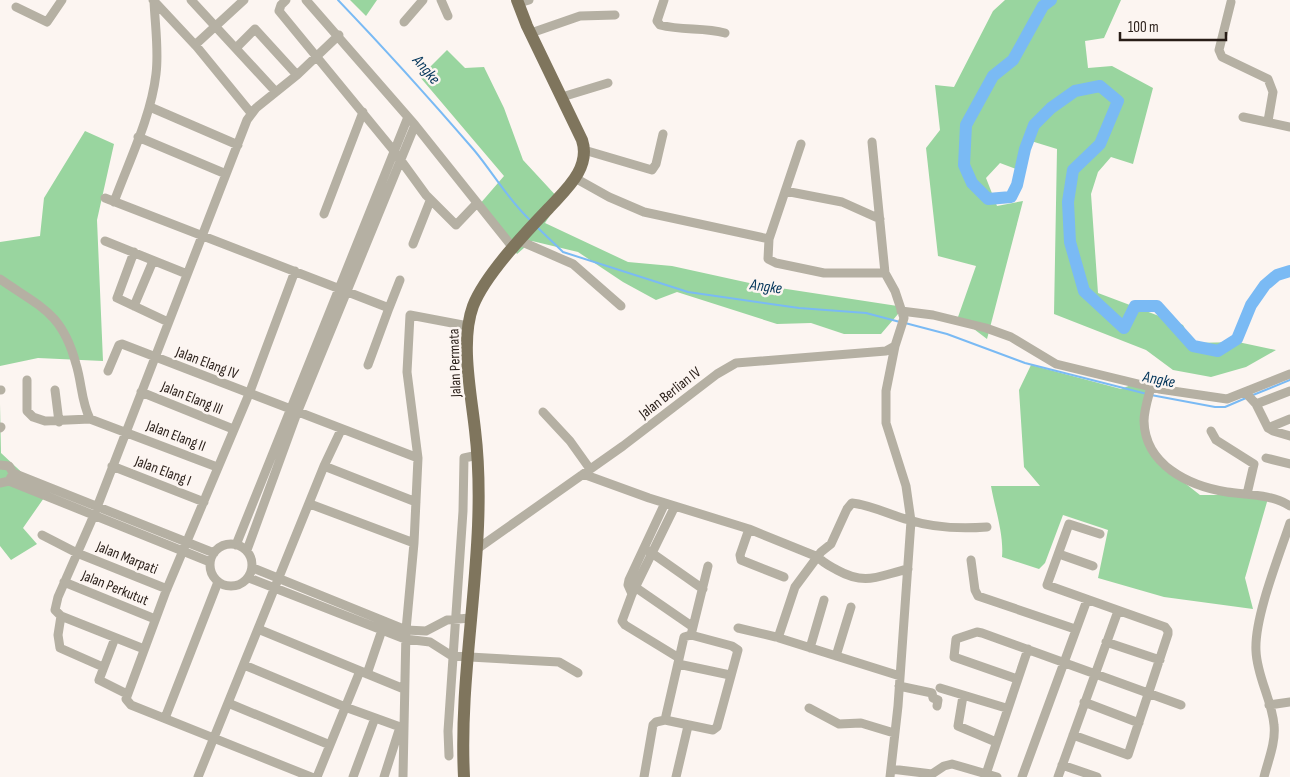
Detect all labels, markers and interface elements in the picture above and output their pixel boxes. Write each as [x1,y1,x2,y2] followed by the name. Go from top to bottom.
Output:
[1120,10,1226,42] scale bar
[1128,18,1159,37] text: 100 m
[408,51,444,88] water label: Angke
[748,275,783,299] water label: Angke
[444,328,466,399] street label: Jalan Permata
[172,342,241,384] street label: Jalan Elang IV
[634,363,705,424] street label: Jalan Berlian IV
[1140,367,1177,392] water label: Angke
[157,377,226,419] street label: Jalan Elang III
[143,416,208,456] street label: Jalan Elang II
[131,451,194,490] street label: Jalan Elang I
[93,537,161,579] street label: Jalan Marpati
[78,566,152,610] street label: Jalan Perkutut

